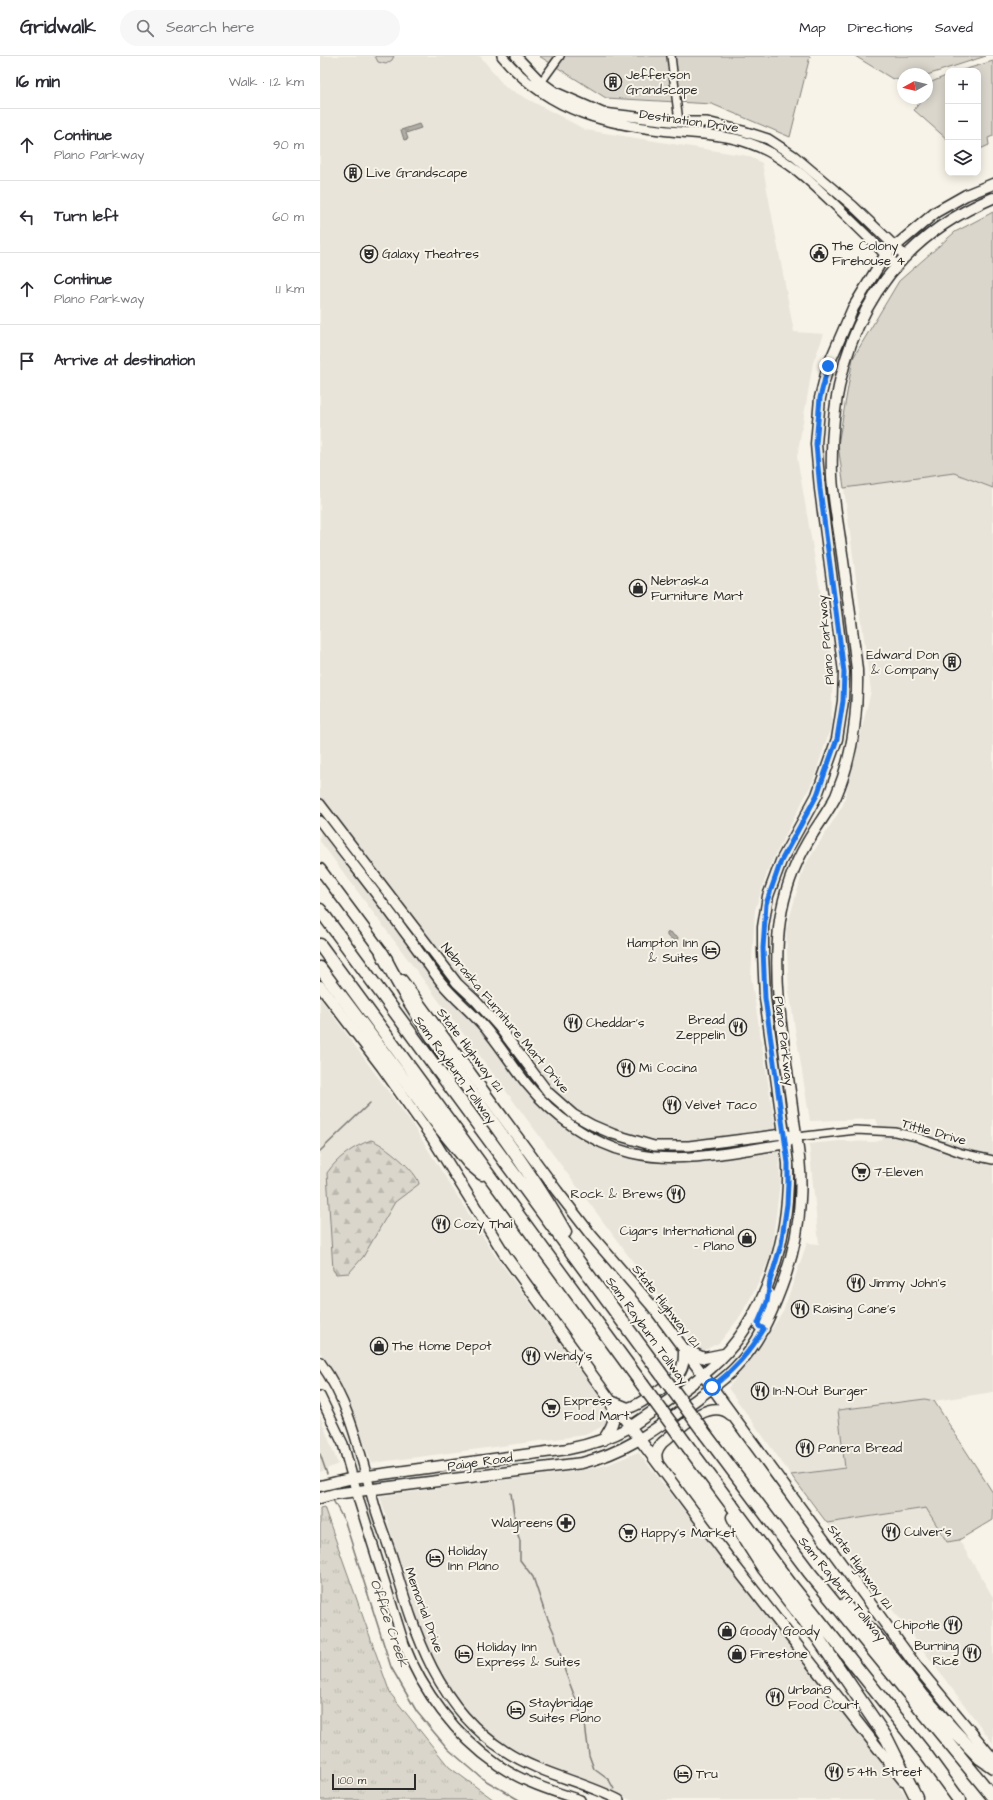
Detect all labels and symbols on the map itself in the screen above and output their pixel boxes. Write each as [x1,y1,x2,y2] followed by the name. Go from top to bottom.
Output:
[626,66,698,99] place label: Jefferson Grandscape
[897,68,933,104] north arrow
[603,72,623,92] building icon: Jefferson Grandscape
[638,105,740,137] street label: Destination Drive
[343,163,363,183] building icon: Live Grandscape
[366,164,468,182] place label: Live Grandscape
[832,237,905,270] place label: The Colony Firehouse 4
[809,243,829,263] public building icon: The Colony Firehouse 4
[359,244,379,264] theatre icon: Galaxy Theatres
[382,245,479,264] place label: Galaxy Theatres
[819,357,837,375] route end
[651,572,744,605] place label: Nebraska Furniture Mart
[628,578,648,598] shop icon: Nebraska Furniture Mart
[813,594,840,686] street label: Plano Parkway
[866,646,939,680] place label: Edward Don & Company
[942,652,962,672] building icon: Edward Don & Company
[627,934,698,967] place label: Hampton Inn & Suites
[437,939,573,1097] street label: Nebraska Furniture Mart Drive
[701,940,721,960] hotel icon: Hampton Inn & Suites
[769,995,798,1087] street label: Plano Parkway
[432,1004,508,1097] street label: State Highway 121
[676,1011,725,1044] place label: Bread Zeppelin
[409,1012,500,1128] street label: Sam Rayburn Tollway
[563,1013,583,1033] restaurant icon: Cheddar's
[586,1014,645,1032] place label: Cheddar's
[728,1017,748,1037] restaurant icon: Bread Zeppelin
[616,1058,636,1078] restaurant icon: Mi Cocina
[639,1059,697,1077] place label: Mi Cocina
[662,1095,682,1115] restaurant icon: Velvet Taco
[685,1096,757,1114] place label: Velvet Taco
[900,1114,968,1150] street label: Tittle Drive
[851,1162,871,1182] supermarket icon: 7-Eleven
[874,1163,924,1181] place label: 7-Eleven
[666,1184,686,1204] restaurant icon: Rock & Brews
[571,1185,663,1203] place label: Rock & Brews
[431,1214,451,1234] restaurant icon: Cozy Thai
[454,1215,512,1234] place label: Cozy Thai
[620,1222,735,1255] place label: Cigars International - Plano
[737,1228,757,1248] shop icon: Cigars International - Plano
[627,1261,704,1352] street label: State Highway 121
[601,1273,692,1389] street label: Sam Rayburn Tollway
[846,1273,866,1293] restaurant icon: Jimmy John's
[869,1274,947,1293] place label: Jimmy John's
[790,1299,810,1319] restaurant icon: Raising Cane's
[813,1300,896,1319] place label: Raising Cane's
[369,1336,389,1356] shop icon: The Home Depot
[392,1337,492,1355] place label: The Home Depot
[521,1346,541,1366] restaurant icon: Wendy's
[544,1347,593,1366] place label: Wendy's
[703,1378,721,1396] route start
[750,1381,770,1401] restaurant icon: In-N-Out Burger
[773,1382,867,1401] place label: In-N-Out Burger
[564,1392,630,1425] place label: Express Food Mart
[541,1398,561,1418] supermarket icon: Express Food Mart
[795,1438,815,1458] restaurant icon: Panera Bread
[818,1439,902,1457] place label: Panera Bread
[446,1448,514,1476] street label: Paige Road
[556,1513,576,1533] pharmacy icon: Walgreens
[491,1514,553,1533] place label: Walgreens
[822,1521,897,1614] street label: State Highway 121
[881,1522,901,1542] restaurant icon: Culver's
[618,1523,638,1543] supermarket icon: Happy's Market
[904,1523,952,1541] place label: Culver's
[641,1524,736,1543] place label: Happy's Market
[793,1533,890,1646] street label: Sam Rayburn Tollway
[448,1542,500,1575] place label: Holiday Inn Plano
[425,1548,445,1568] hotel icon: Holiday Inn Plano
[400,1565,448,1655] street label: Memorial Drive
[365,1576,413,1670] water label: Office Creek
[943,1615,963,1635] restaurant icon: Chipotle
[894,1616,940,1634] place label: Chipotle
[717,1621,737,1641] shop icon: Goody Goody
[740,1622,820,1641] place label: Goody Goody
[914,1637,959,1670] place label: Burning Rice
[477,1638,581,1671] place label: Holiday Inn Express & Suites
[962,1643,982,1663] restaurant icon: Burning Rice
[454,1644,474,1664] hotel icon: Holiday Inn Express & Suites
[727,1644,747,1664] shop icon: Firestone
[750,1645,808,1663] place label: Firestone
[788,1681,860,1714] place label: Urban8 Food Court
[765,1687,785,1707] restaurant icon: Urban8 Food Court
[529,1694,601,1727] place label: Staybridge Suites Plano
[506,1700,526,1720] hotel icon: Staybridge Suites Plano
[824,1762,844,1782] restaurant icon: 54th Street
[847,1763,923,1781] place label: 54th Street
[673,1764,693,1784] hotel icon: Tru
[696,1765,718,1783] place label: Tru
[332,1772,416,1791] scale bar

